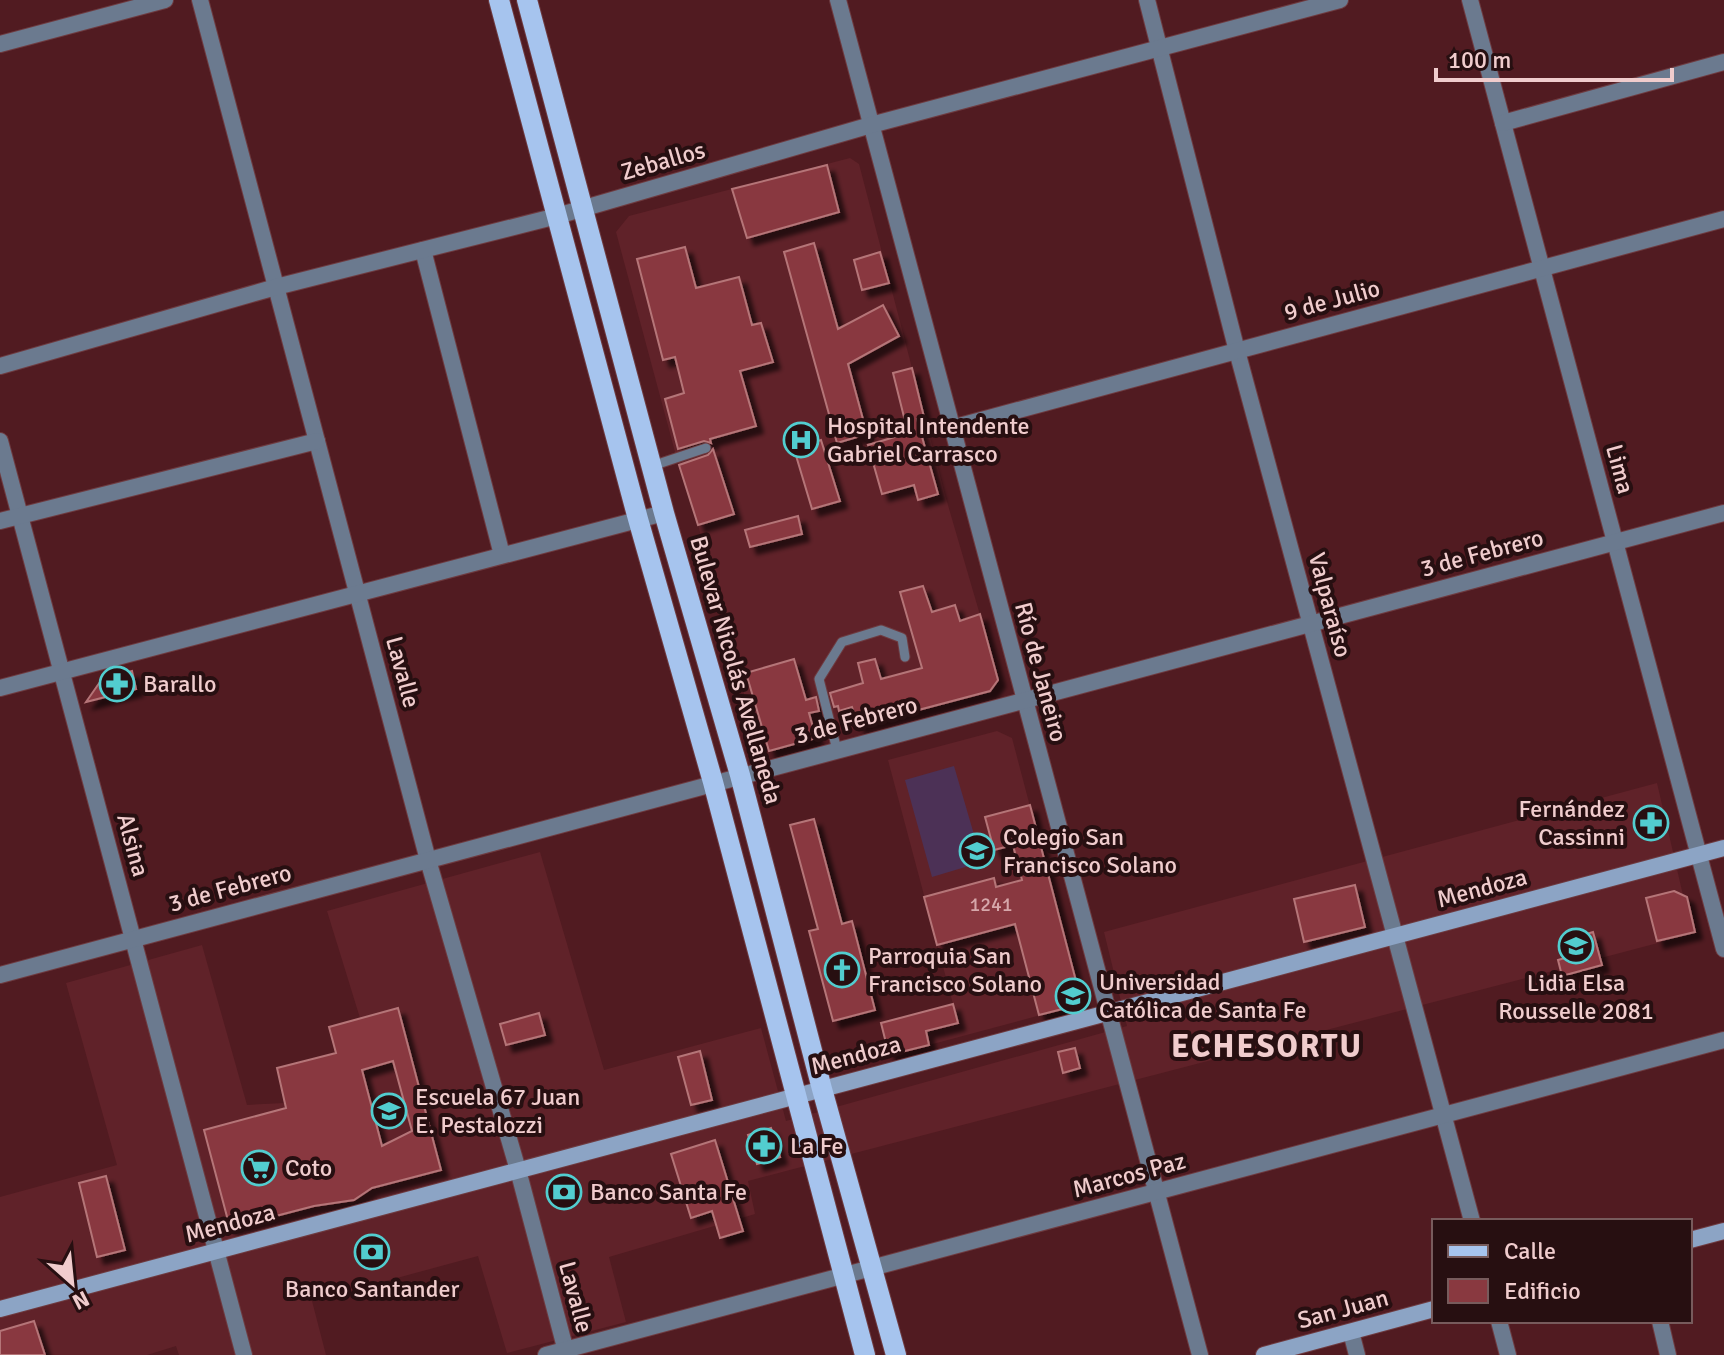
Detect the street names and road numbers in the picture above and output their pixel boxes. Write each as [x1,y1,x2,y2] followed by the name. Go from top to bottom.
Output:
[617,135,709,187] street label: Zeballos
[1281,273,1383,327] street label: 9 de Julio
[1599,441,1641,497] street label: Lima
[1417,522,1547,584] street label: 3 de Febrero
[683,532,789,808] street label: Bulevar Nicolás Avellaneda
[1302,549,1358,661] street label: Valparaíso
[1008,599,1074,745] street label: Río de Janeiro
[379,633,427,711] street label: Lavalle
[791,689,921,751] street label: 3 de Febrero
[110,810,156,880] street label: Alsina
[165,857,295,919] street label: 3 de Febrero
[1434,862,1530,914] street label: Mendoza
[808,1029,904,1081] street label: Mendoza
[1069,1146,1189,1204] street label: Marcos Paz
[182,1197,278,1249] street label: Mendoza
[552,1258,600,1336] street label: Lavalle
[1294,1282,1392,1336] street label: San Juan

